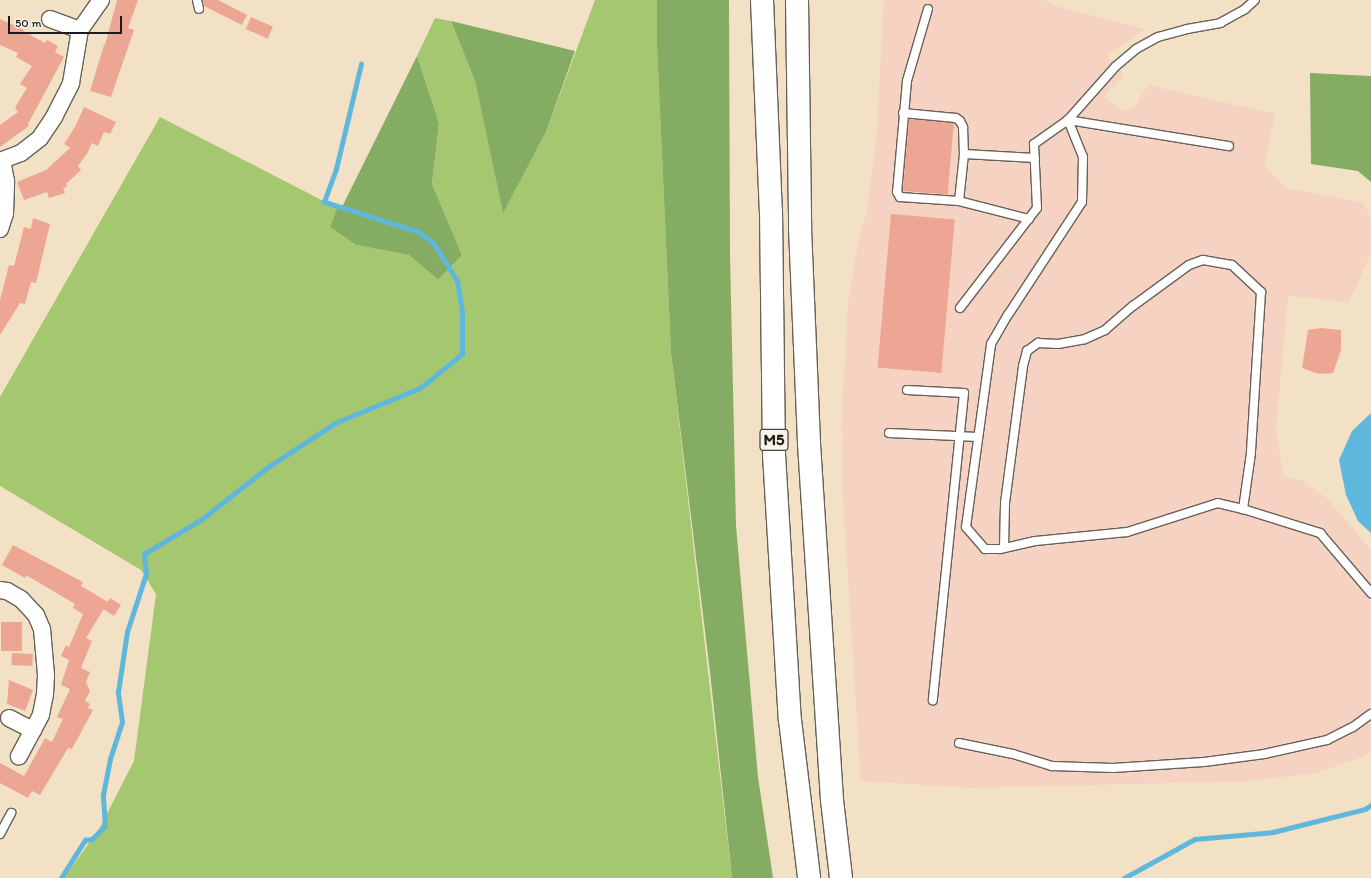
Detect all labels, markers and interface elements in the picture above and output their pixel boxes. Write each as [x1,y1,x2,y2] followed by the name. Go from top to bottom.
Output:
[10,8,124,34] scale bar
[15,16,41,30] text: 50 m
[759,426,789,454] road number: M5

